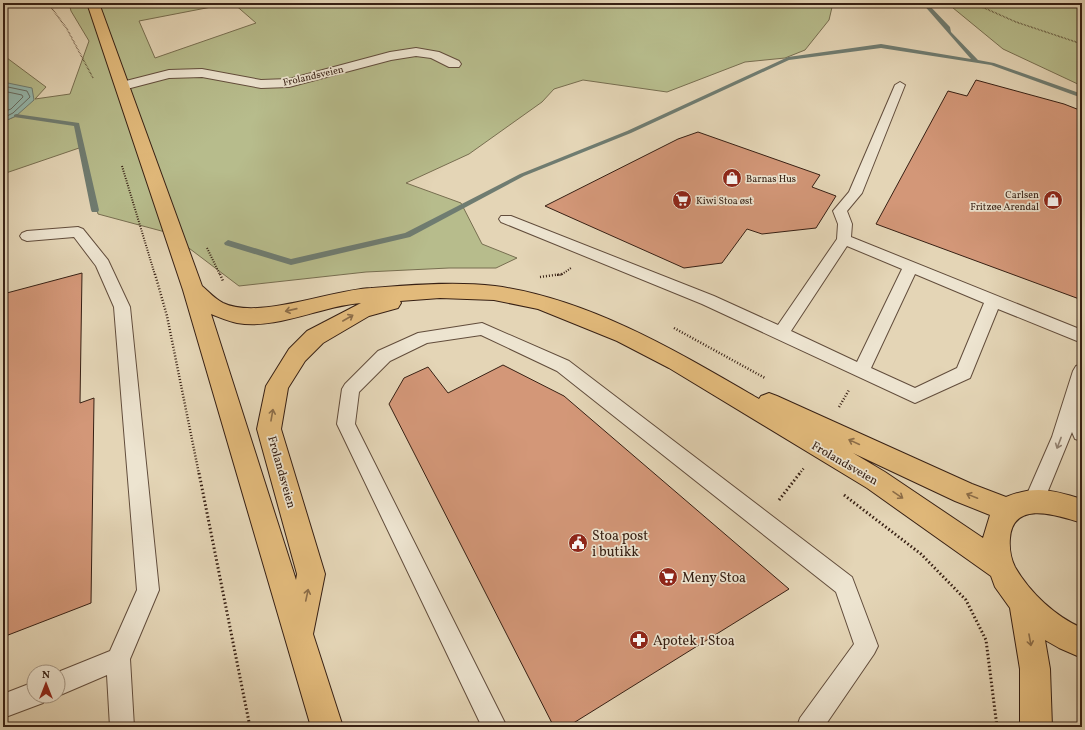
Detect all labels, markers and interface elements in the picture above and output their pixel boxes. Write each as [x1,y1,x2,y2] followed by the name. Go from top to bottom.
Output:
[281,62,345,90] street label: Frolandsveien
[721,167,743,189] shop icon: Barnas Hus
[746,172,796,186] place label: Barnas Hus
[970,188,1039,214] place label: Carlsen Fritzøe Arendal
[671,189,693,211] supermarket icon: Kiwi Stoa øst
[1042,189,1064,211] shop icon: Carlsen Fritzøe Arendal
[696,194,753,208] place label: Kiwi Stoa øst
[285,306,298,314] one-way arrow
[342,314,354,322] one-way arrow
[268,409,276,422] one-way arrow
[263,434,299,510] street label: Frolandsveien
[1054,436,1062,448] one-way arrow
[808,438,881,489] street label: Frolandsveien
[848,438,860,445] one-way arrow
[893,491,904,500] one-way arrow
[967,491,979,499] one-way arrow
[592,527,648,562] place label: Stoa post i butikk
[567,532,589,554] public building icon: Stoa post i butikk
[657,566,679,588] supermarket icon: Meny Stoa
[682,569,746,588] place label: Meny Stoa
[303,589,311,602] one-way arrow
[628,629,650,651] pharmacy icon: Apotek 1 Stoa
[653,632,735,651] place label: Apotek 1 Stoa
[1026,633,1034,646] one-way arrow
[26,664,66,704] north arrow
[42,668,50,683] text: N

